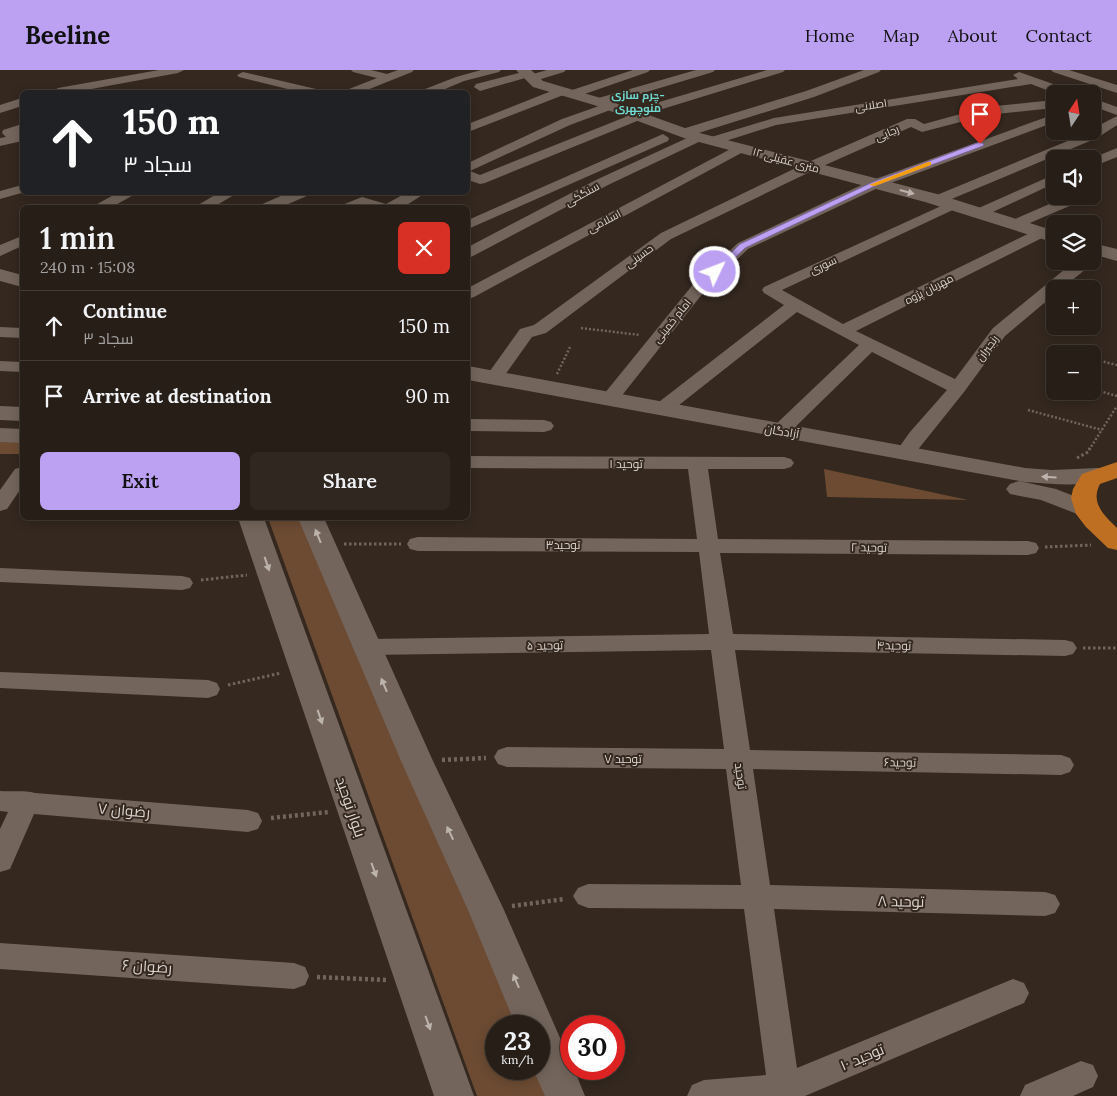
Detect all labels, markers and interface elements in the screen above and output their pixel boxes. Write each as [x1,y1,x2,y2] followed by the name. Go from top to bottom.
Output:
[25,20,110,51] text: Beeline
[805,24,855,47] text: Home
[883,24,919,47] text: Map
[947,24,997,47] text: About
[1025,24,1092,47] text: Contact
[1046,85,1101,140] north arrow
[1046,85,1101,400] map controls
[611,88,665,117] district label: چرم سازی- منوچهری
[959,93,1001,144] pin
[854,96,888,114] street label: اصلانی
[123,99,220,144] text: 150 m
[966,100,994,128] icon: arrive
[40,110,105,175] icon: ahead
[873,122,901,144] street label: رجایی
[751,144,821,176] street label: ۱۲ متری عقیلی
[123,150,192,178] text: سجاد ۳
[1046,150,1101,205] button: sound
[562,179,602,209] street label: سنگکی
[899,188,914,196] one-way arrow
[585,206,623,236] street label: اسلامی
[1046,215,1101,270] button: layers
[40,219,115,257] text: 1 min
[398,222,450,274] button: close
[622,241,656,271] street label: حسینی
[688,245,740,297] position arrow
[807,253,839,277] street label: سوری
[40,257,135,277] text: 240 m · 15:08
[902,271,956,307] street label: مهربان پژوه
[1046,280,1101,335] button: +
[650,296,695,347] street label: امام خمینی
[83,299,167,323] text: Continue
[40,312,68,340] icon: ahead
[399,314,450,338] text: 150 m
[83,328,133,348] text: سجاد ۳
[973,332,1001,364] street label: رنجبران
[1046,345,1101,400] button: −
[40,382,68,410] icon: arrive
[83,384,272,408] text: Arrive at destination
[405,384,450,408] text: 90 m
[763,421,801,442] street label: آزادگان
[40,452,240,510] button: Exit
[250,452,450,510] button: Share
[609,456,644,471] street label: توحید ۱
[1041,472,1057,480] one-way arrow
[314,528,322,543] one-way arrow
[546,537,581,552] street label: توحید۳
[851,539,888,555] street label: توحید ۲
[264,556,271,571] one-way arrow
[527,637,564,653] street label: توحید ۵
[877,637,912,653] street label: توحید۴
[380,678,388,692] one-way arrow
[316,710,324,725] one-way arrow
[604,751,642,766] street label: توحید ۷
[884,754,917,770] street label: توحید۶
[732,762,750,791] street label: توحید
[332,774,370,840] street label: بلوار توحید
[97,798,151,823] street label: رضوان ۷
[446,826,454,840] one-way arrow
[371,863,378,878] one-way arrow
[877,891,925,911] street label: توحید ۸
[121,955,173,978] street label: رضوان ۶
[512,974,520,988] one-way arrow
[560,1015,625,1080] speed limit sign: 30
[425,1016,432,1031] one-way arrow
[504,1025,531,1057] text: 23
[837,1039,887,1075] street label: توحید ۱۰
[501,1052,534,1067] text: km/h

